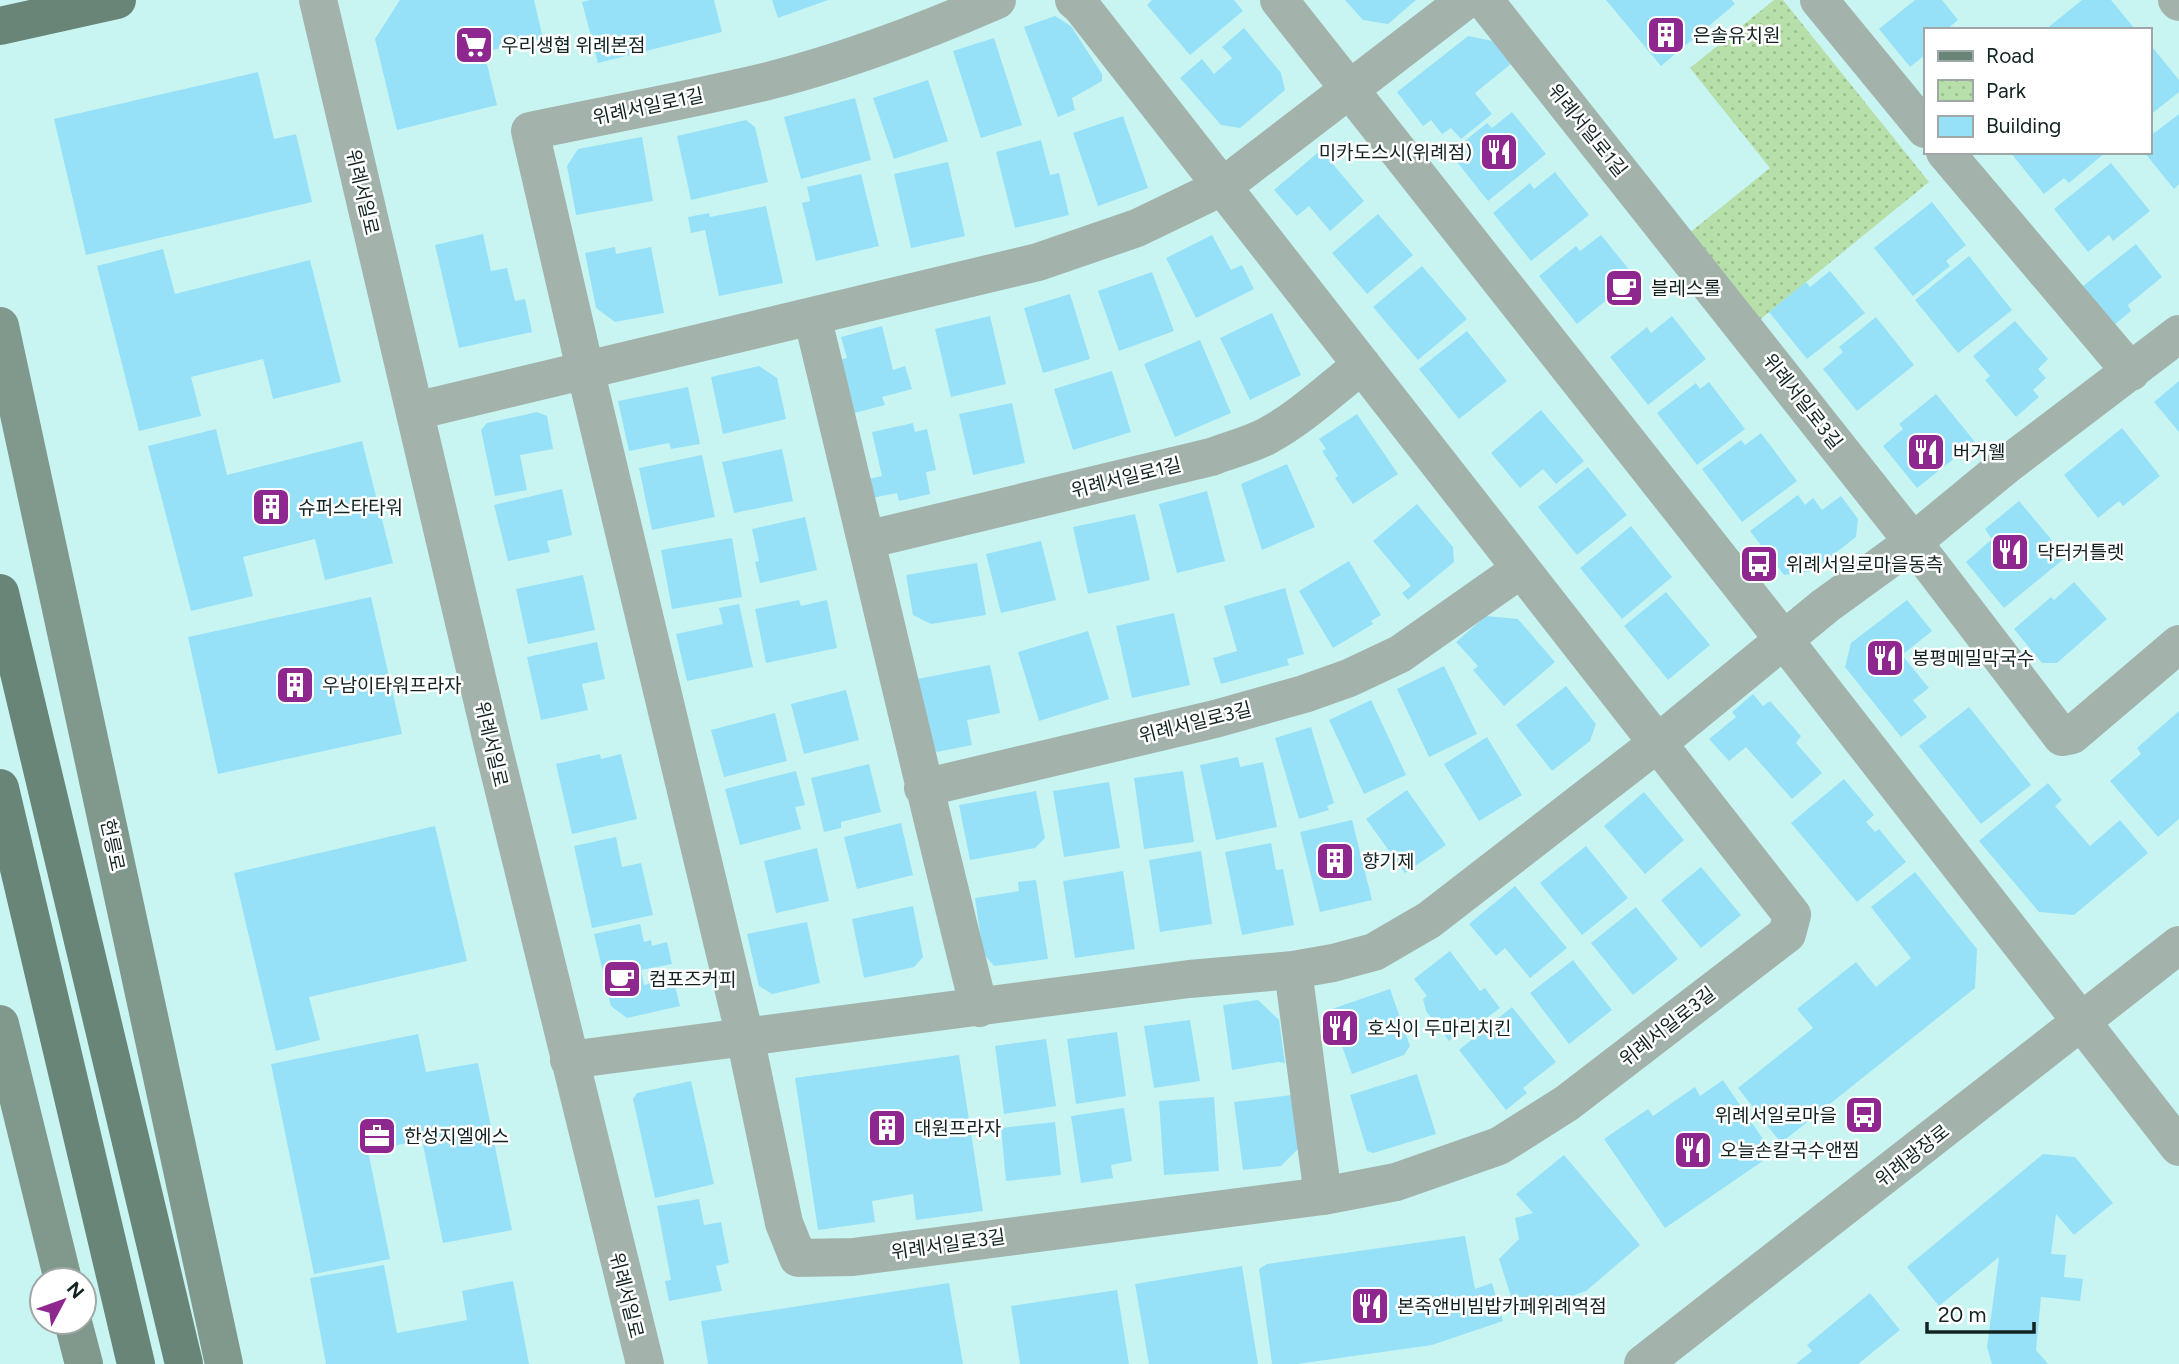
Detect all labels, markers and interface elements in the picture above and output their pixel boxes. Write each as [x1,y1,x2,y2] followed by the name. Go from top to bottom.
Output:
[1645,14,1687,56] building icon: 은솔유치원
[453,24,495,66] supermarket icon: 우리생협 위례본점
[1693,24,1780,47] place label: 은솔유치원
[1924,28,2151,154] legend
[501,34,646,57] place label: 우리생협 위례본점
[1986,43,2034,68] text: Road
[1986,78,2027,103] text: Park
[1543,79,1632,181] street label: 위례서일로1길
[591,84,706,129] street label: 위례서일로1길
[1986,113,2061,138] text: Building
[1478,131,1520,173] restaurant icon: 미카도스시(위례점)
[1319,141,1472,164] place label: 미카도스시(위례점)
[341,147,384,237] street label: 위례서일로
[1603,267,1645,309] cafe icon: 블레스롤
[1651,277,1721,300] place label: 블레스롤
[1758,349,1847,454] street label: 위례서일로3길
[1905,431,1947,473] restaurant icon: 버거웰
[1953,441,2005,464] place label: 버거웰
[1069,453,1184,502] street label: 위례서일로1길
[250,486,292,528] building icon: 슈퍼스타타워
[298,496,403,519] place label: 슈퍼스타타워
[1989,531,2031,573] restaurant icon: 닥터커틀렛
[2037,541,2124,564] place label: 닥터커틀렛
[1738,543,1780,585] bus stop icon: 위례서일로마을동측
[1786,553,1943,576] place label: 위례서일로마을동측
[1864,637,1906,679] restaurant icon: 봉평메밀막국수
[1912,647,2034,670] place label: 봉평메밀막국수
[274,664,316,706] building icon: 우남이타워프라자
[322,674,462,697] place label: 우남이타워프라자
[1136,697,1254,748] street label: 위례서일로3길
[470,699,513,789] street label: 위례서일로
[96,817,129,873] street label: 헌릉로
[1314,840,1356,882] building icon: 향기제
[1362,850,1414,873] place label: 향기제
[601,958,643,1000] cafe icon: 컴포즈커피
[649,968,736,991] place label: 컴포즈커피
[1615,982,1720,1071] street label: 위례서일로3길
[1319,1007,1361,1049] restaurant icon: 호식이 두마리치킨
[1367,1017,1512,1040] place label: 호식이 두마리치킨
[1843,1094,1885,1136] bus stop icon: 위례서일로마을
[1715,1104,1837,1127] place label: 위례서일로마을
[866,1107,908,1149] building icon: 대원프라자
[356,1115,398,1157] office icon: 한성지엘에스
[914,1117,1001,1140] place label: 대원프라자
[1871,1119,1954,1191] street label: 위례광장로
[404,1125,509,1148] place label: 한성지엘에스
[1672,1129,1714,1171] restaurant icon: 오늘손칼국수앤찜
[1720,1139,1860,1162] place label: 오늘손칼국수앤찜
[889,1225,1007,1264] street label: 위례서일로3길
[605,1250,648,1340] street label: 위례서일로
[28,1266,98,1336] north arrow
[62,1277,89,1303] text: N
[1349,1285,1391,1327] restaurant icon: 본죽앤비빔밥카페위례역점
[1927,1290,2034,1334] scale bar
[1397,1295,1607,1318] place label: 본죽앤비빔밥카페위례역점
[1938,1302,1986,1327] text: 20 m

